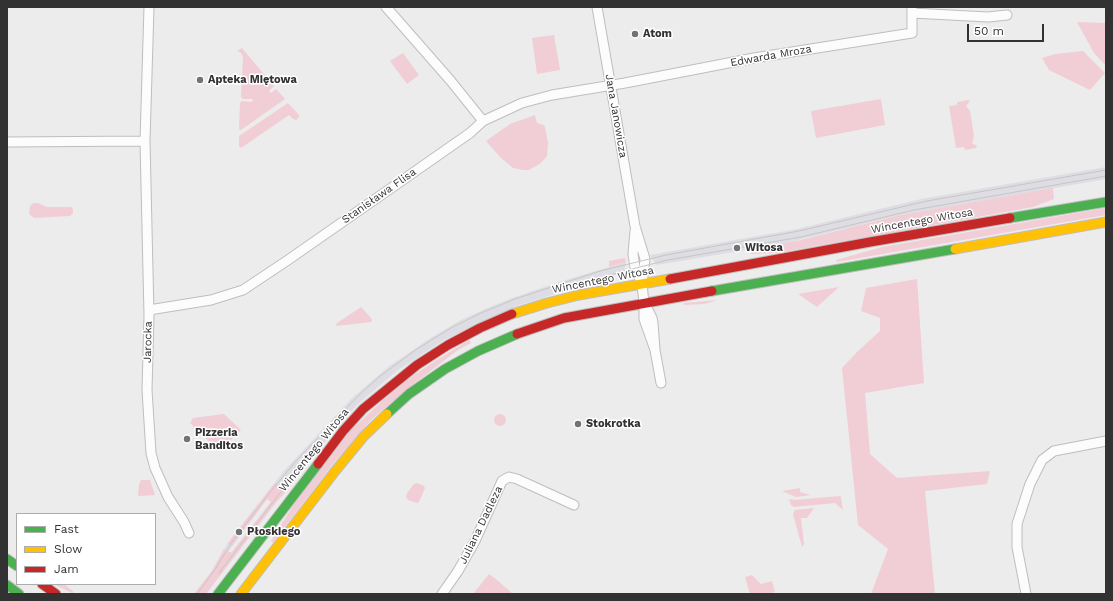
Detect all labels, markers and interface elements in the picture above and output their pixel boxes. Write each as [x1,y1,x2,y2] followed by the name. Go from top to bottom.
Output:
[969,16,1046,42] scale bar
[974,24,1004,38] text: 50 m
[643,27,672,41] place label: Atom
[630,29,640,39] marker: Atom
[729,42,813,70] street label: Edwarda Mroza
[208,73,297,87] place label: Apteka Miętowa
[602,73,630,159] street label: Jana Janowicza
[195,75,205,85] marker: Apteka Miętowa
[339,165,419,227] street label: Stanisława Flisa
[870,206,974,236] street label: Wincentego Witosa
[745,241,783,255] place label: Witosa
[732,243,742,253] marker: Witosa
[551,264,655,296] street label: Wincentego Witosa
[141,321,155,363] street label: Jarocka
[276,406,352,494] street label: Wincentego Witosa
[586,417,641,431] place label: Stokrotka
[573,419,583,429] marker: Stokrotka
[195,426,243,452] place label: Pizzeria Banditos
[182,434,192,444] marker: Pizzeria Banditos
[456,484,506,566] street label: Juliana Dadleza
[16,513,156,585] legend
[54,522,79,536] text: Fast
[247,525,300,539] place label: Płoskiego
[234,527,244,537] marker: Płoskiego
[54,542,82,556] text: Slow
[54,562,79,576] text: Jam

